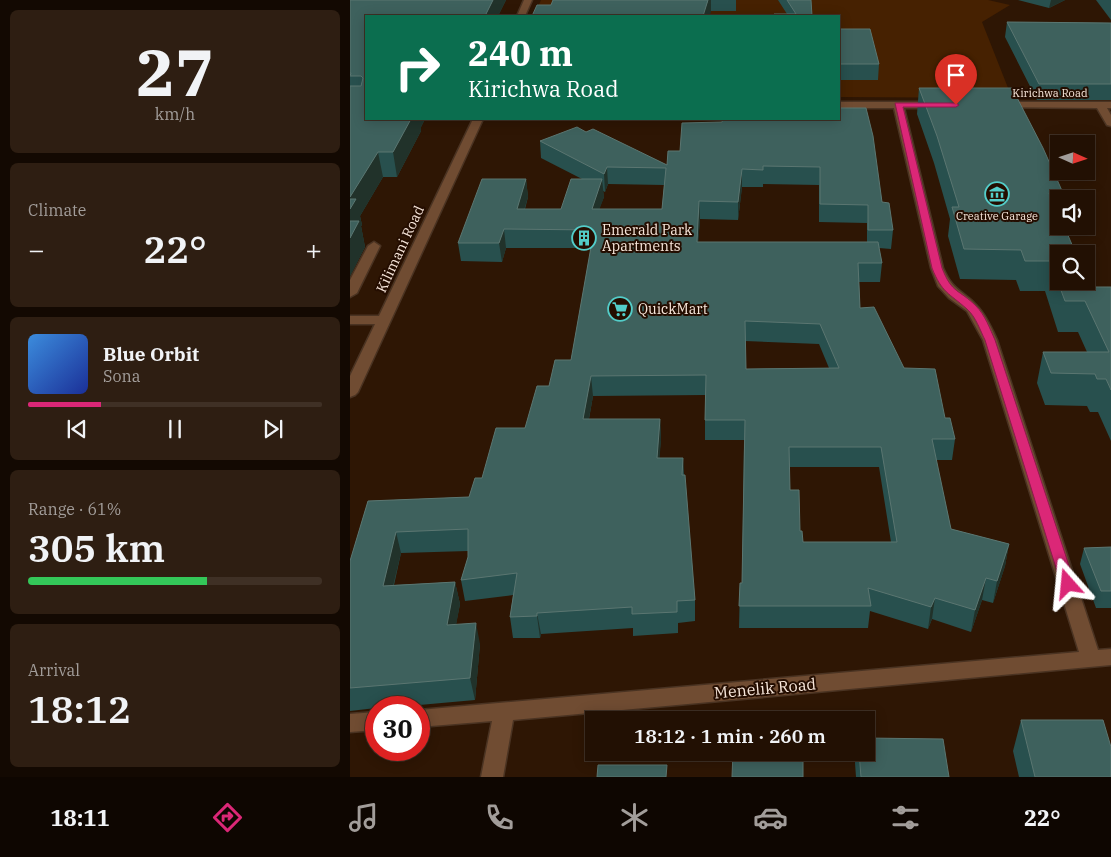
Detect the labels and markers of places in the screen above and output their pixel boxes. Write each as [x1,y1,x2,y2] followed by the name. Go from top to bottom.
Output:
[935,54,977,105] pin
[984,181,1010,207] museum icon: Creative Garage
[956,209,1038,223] place label: Creative Garage
[602,221,693,255] place label: Emerald Park Apartments
[571,225,597,251] building icon: Emerald Park Apartments
[607,296,633,322] supermarket icon: QuickMart
[638,300,708,318] place label: QuickMart

